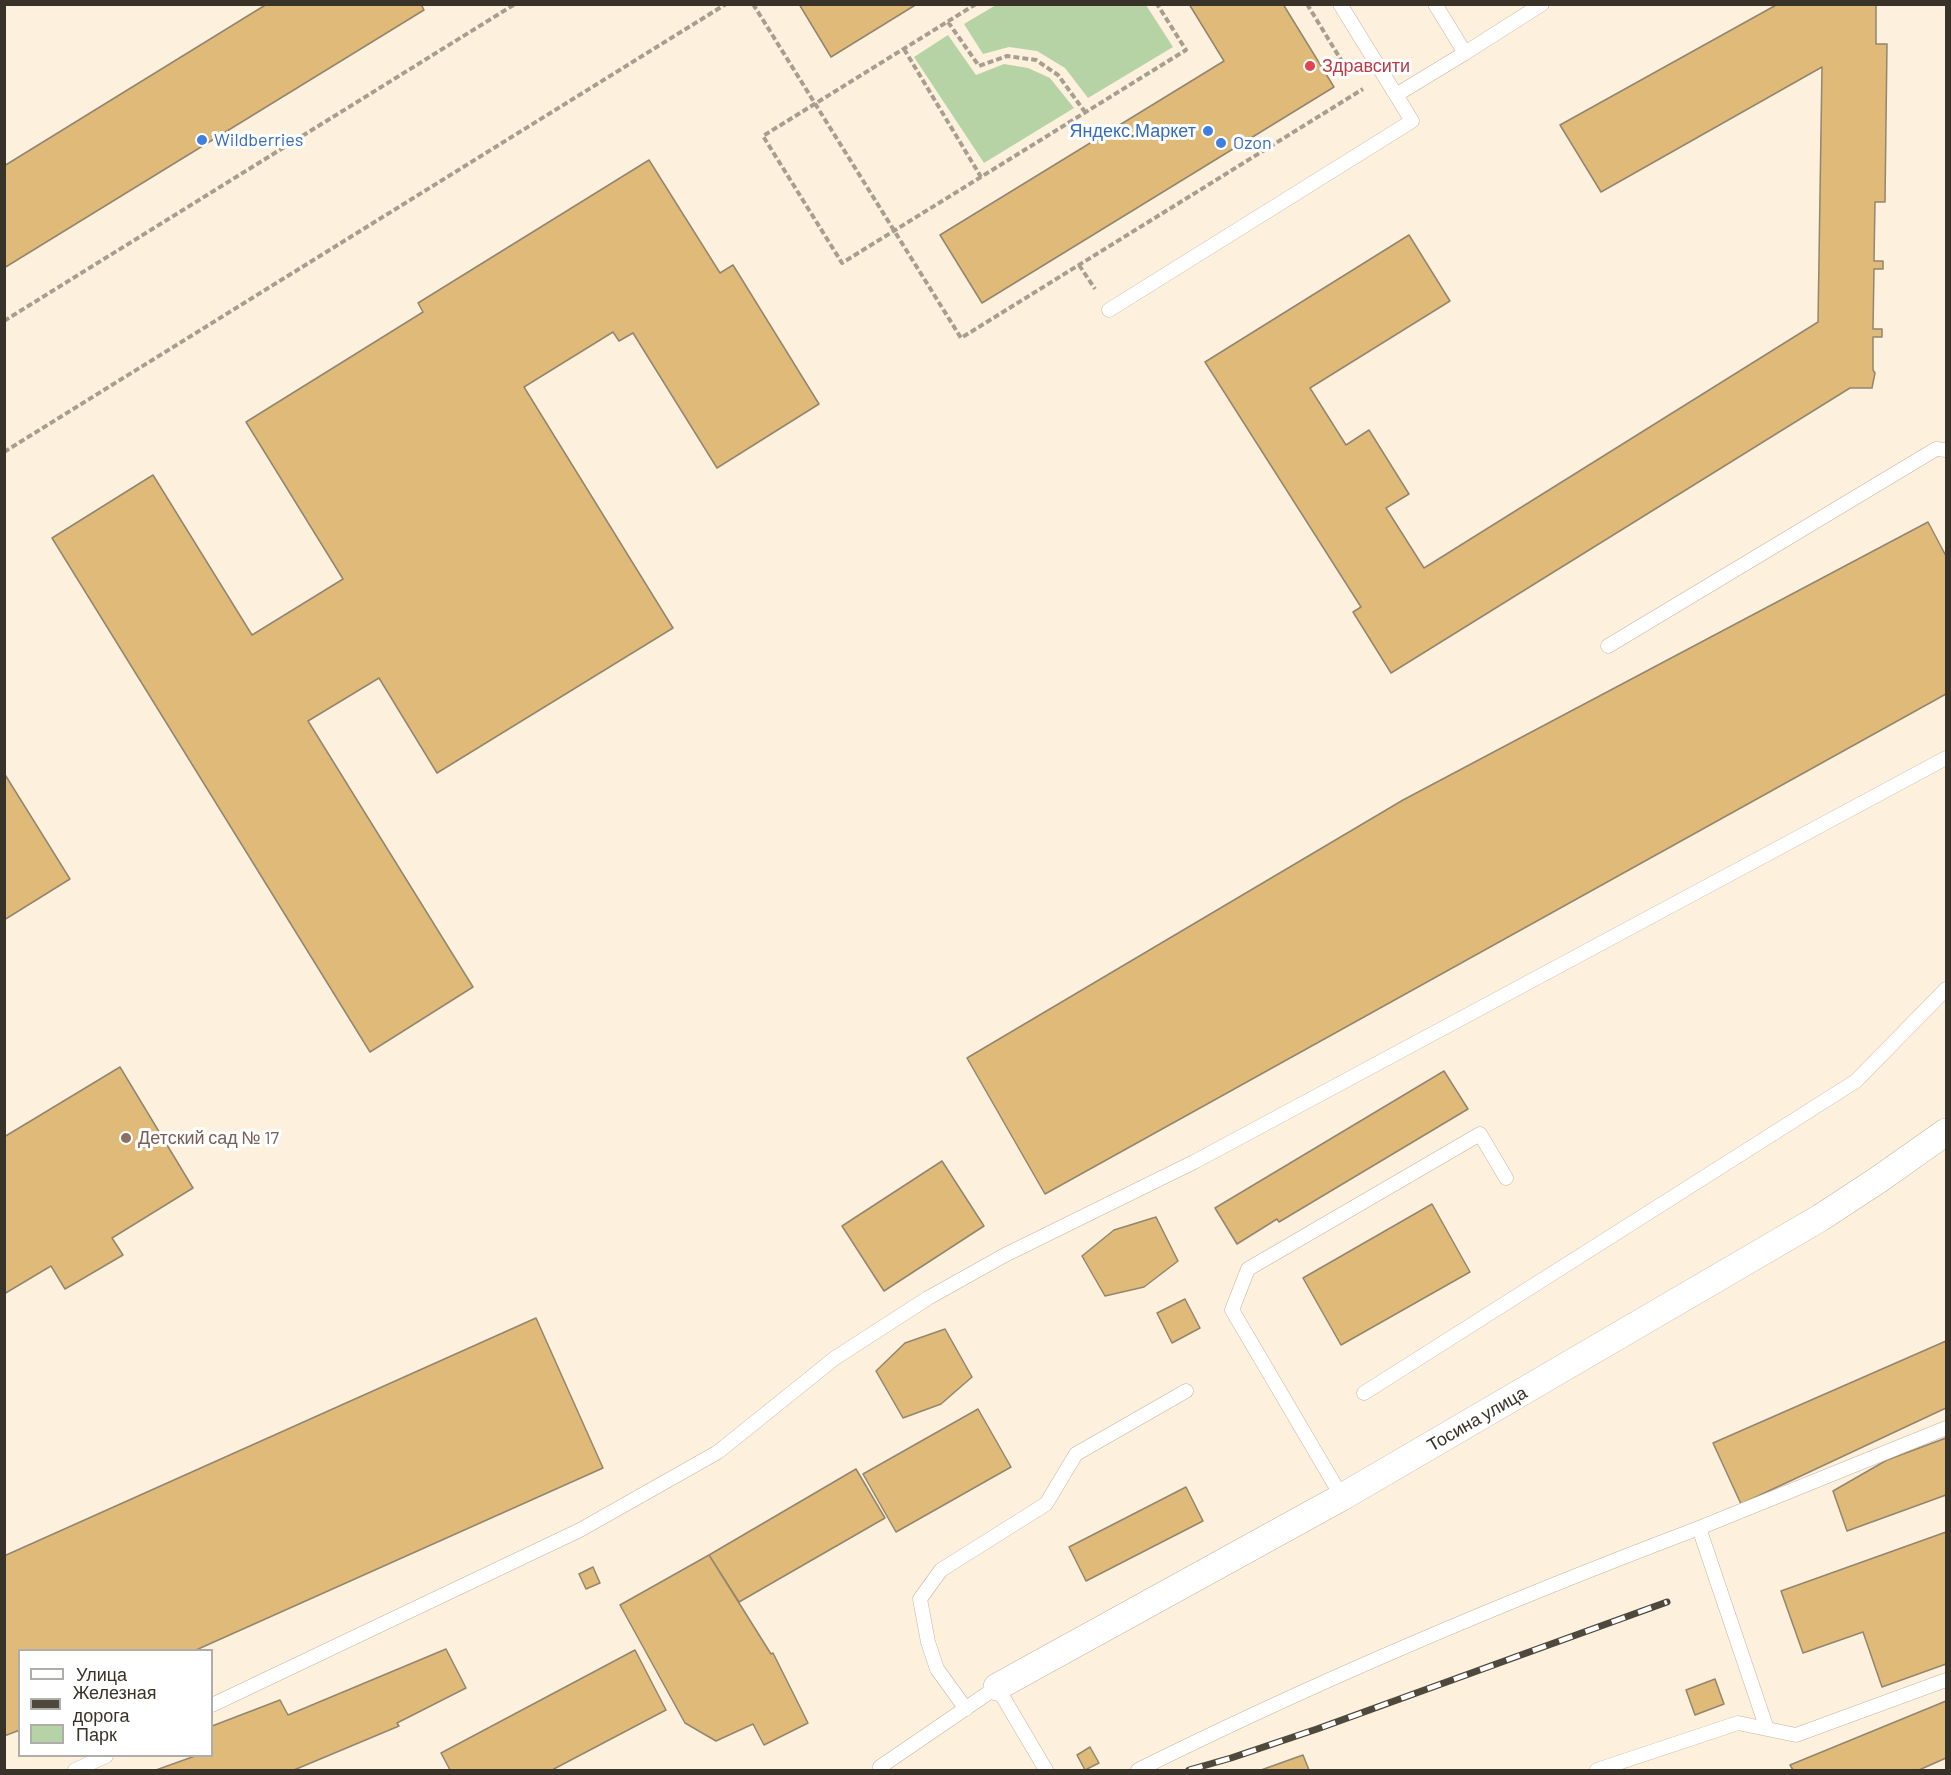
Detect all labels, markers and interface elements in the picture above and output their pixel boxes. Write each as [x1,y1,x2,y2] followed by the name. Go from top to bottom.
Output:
[1322,55,1410,77] place label: Здравсити
[1303,59,1317,73] marker: Здравсити
[1070,120,1196,142] place label: Яндекс.Маркет
[1201,124,1215,138] marker: Яндекс.Маркет
[214,129,303,151] place label: Wildberries
[1233,132,1272,154] place label: Ozon
[195,133,209,147] marker: Wildberries
[1214,136,1228,150] marker: Ozon
[138,1127,279,1149] place label: Детский сад № 17
[119,1131,133,1145] marker: Детский сад № 17
[1423,1382,1531,1456] street label: Тосина улица
[18,1649,213,1757] legend
[76,1663,127,1685] text: Улица
[73,1681,157,1726] text: Железная дорога
[76,1723,117,1745] text: Парк

